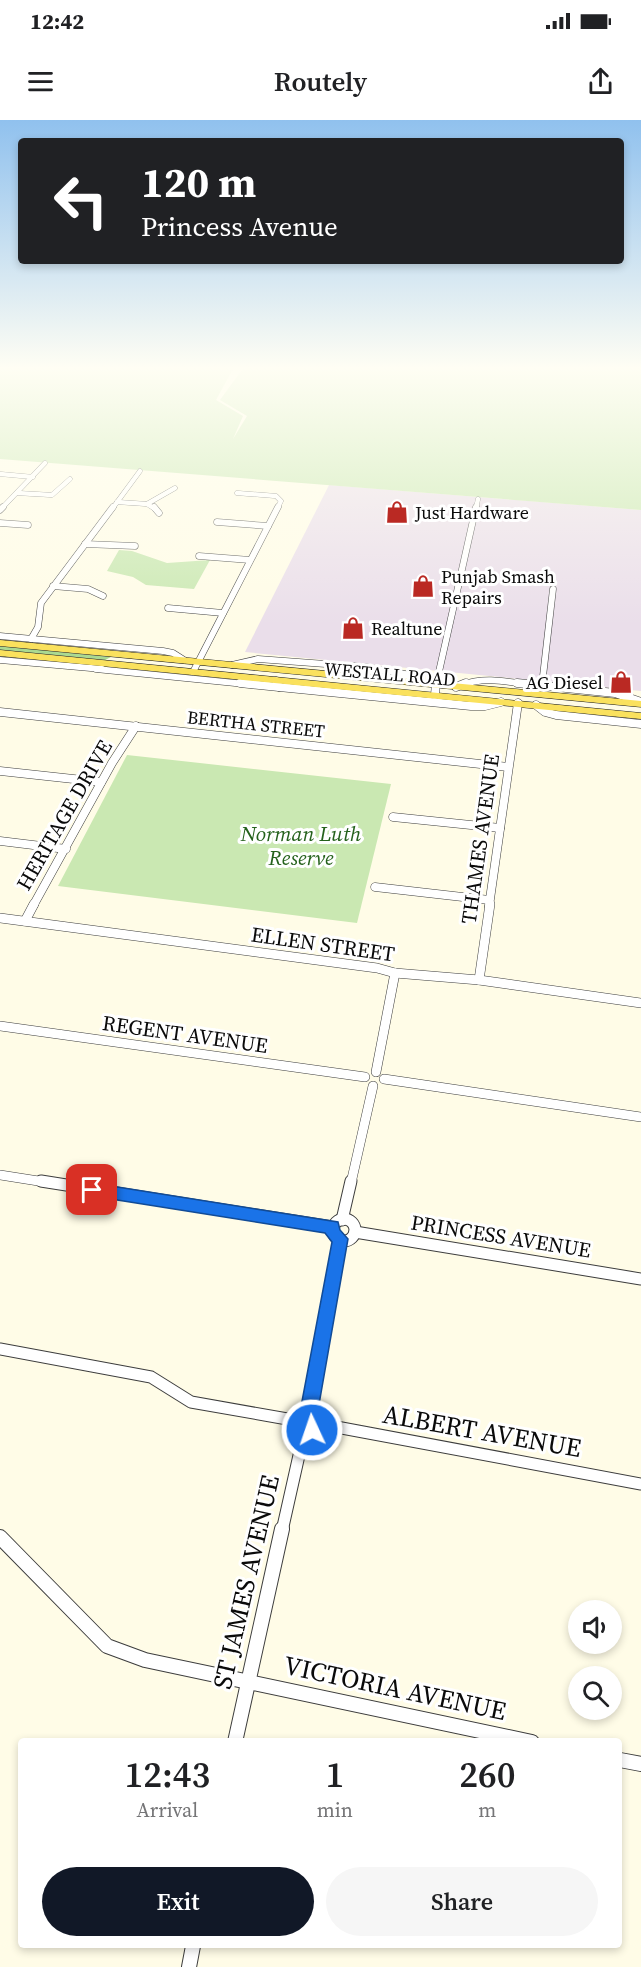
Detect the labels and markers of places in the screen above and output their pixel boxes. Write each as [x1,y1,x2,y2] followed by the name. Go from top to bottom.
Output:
[384,499,410,525] shop icon: Just Hardware
[414,500,529,525] place label: Just Hardware
[441,564,555,610] place label: Punjab Smash Repairs
[410,573,436,599] shop icon: Punjab Smash Repairs
[340,615,366,641] shop icon: Realtune
[371,616,443,641] place label: Realtune
[608,669,634,695] shop icon: AG Diesel
[526,670,603,695] place label: AG Diesel
[66,1164,117,1215] pin

